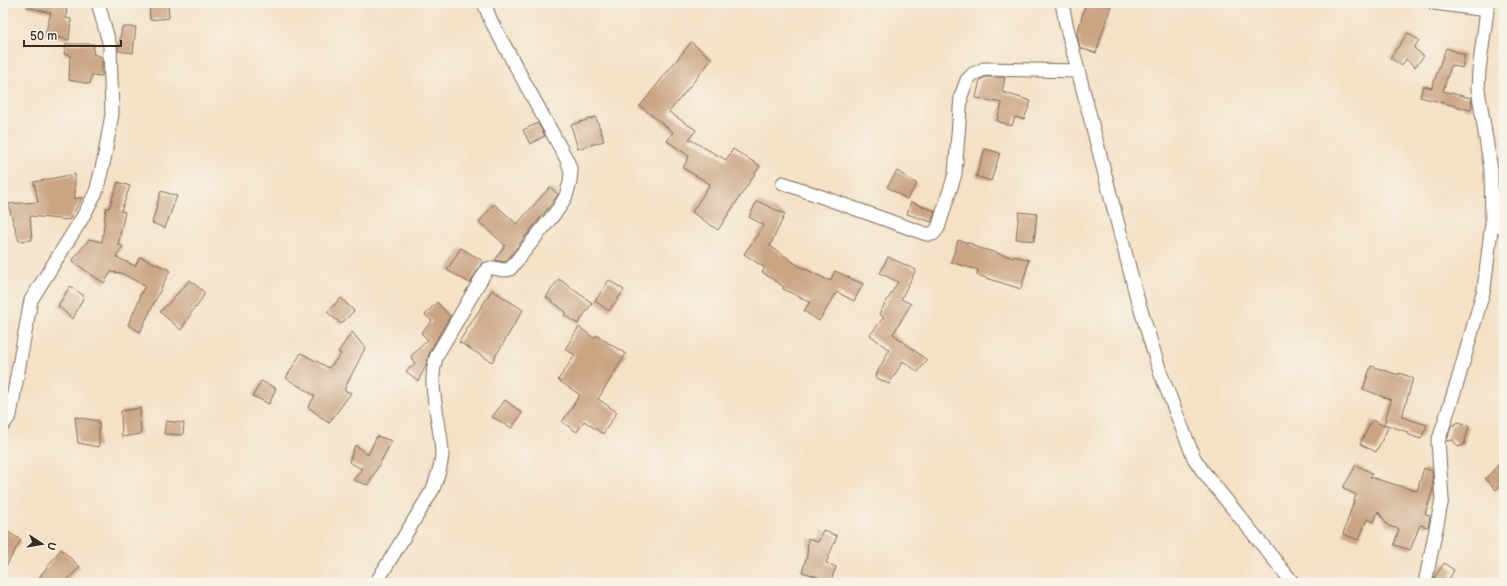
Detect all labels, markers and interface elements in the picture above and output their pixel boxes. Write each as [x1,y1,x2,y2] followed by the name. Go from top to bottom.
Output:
[24,22,121,48] scale bar
[30,29,57,44] text: 50 m
[22,524,62,564] north arrow
[44,541,58,551] text: U

